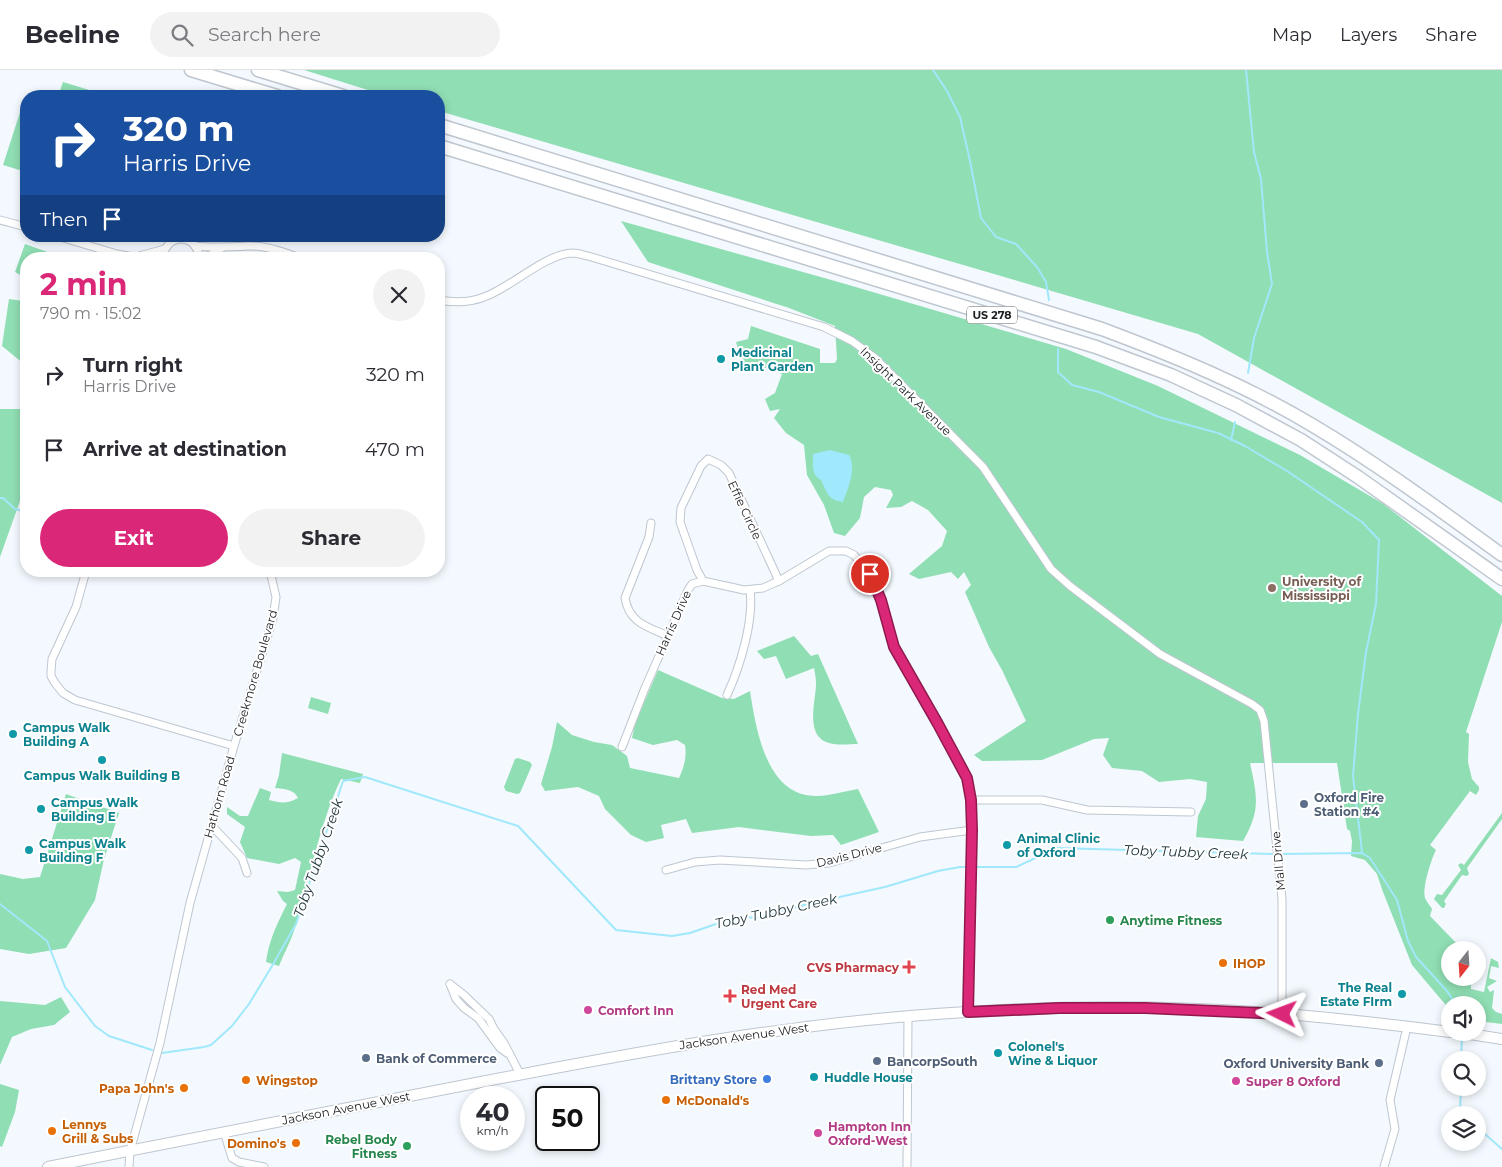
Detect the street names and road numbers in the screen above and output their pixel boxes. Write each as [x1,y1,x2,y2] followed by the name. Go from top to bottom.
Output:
[967,306,1017,324] road number: US 278
[857,344,955,438] street label: Insight Park Avenue
[725,478,765,542] street label: Effie Circle
[652,588,694,658] street label: Harris Drive
[230,608,280,738] street label: Creekmore Boulevard
[200,754,238,840] street label: Hathorn Road
[1268,831,1288,891] street label: Mall Drive
[815,840,883,870] street label: Davis Drive
[677,1019,810,1053] street label: Jackson Avenue West
[280,1088,412,1128] street label: Jackson Avenue West

